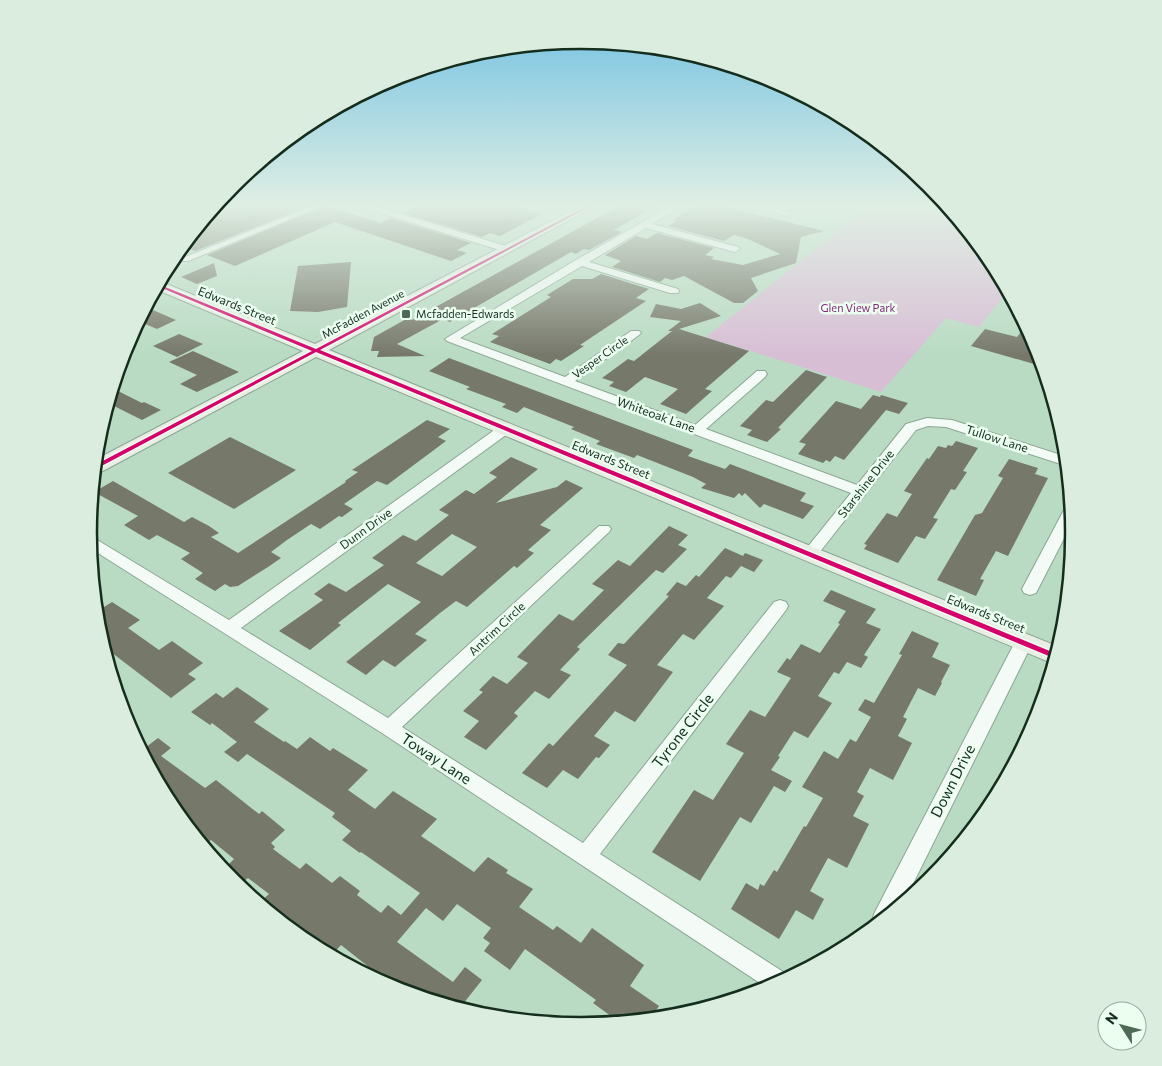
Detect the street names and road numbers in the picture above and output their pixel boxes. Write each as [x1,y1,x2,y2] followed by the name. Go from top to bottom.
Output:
[196,283,279,327] street label: Edwards Street
[319,286,406,341] street label: McFadden Avenue
[569,333,630,381] street label: Vesper Circle
[615,393,697,435] street label: Whiteoak Lane
[964,421,1030,455] street label: Tullow Lane
[570,437,653,481] street label: Edwards Street
[834,447,896,520] street label: Starshine Drive
[337,505,394,552] street label: Dunn Drive
[945,591,1028,635] street label: Edwards Street
[465,599,527,658] street label: Antrim Circle
[648,690,717,771] street label: Tyrone Circle
[398,729,475,788] street label: Toway Lane
[926,741,978,820] street label: Down Drive

